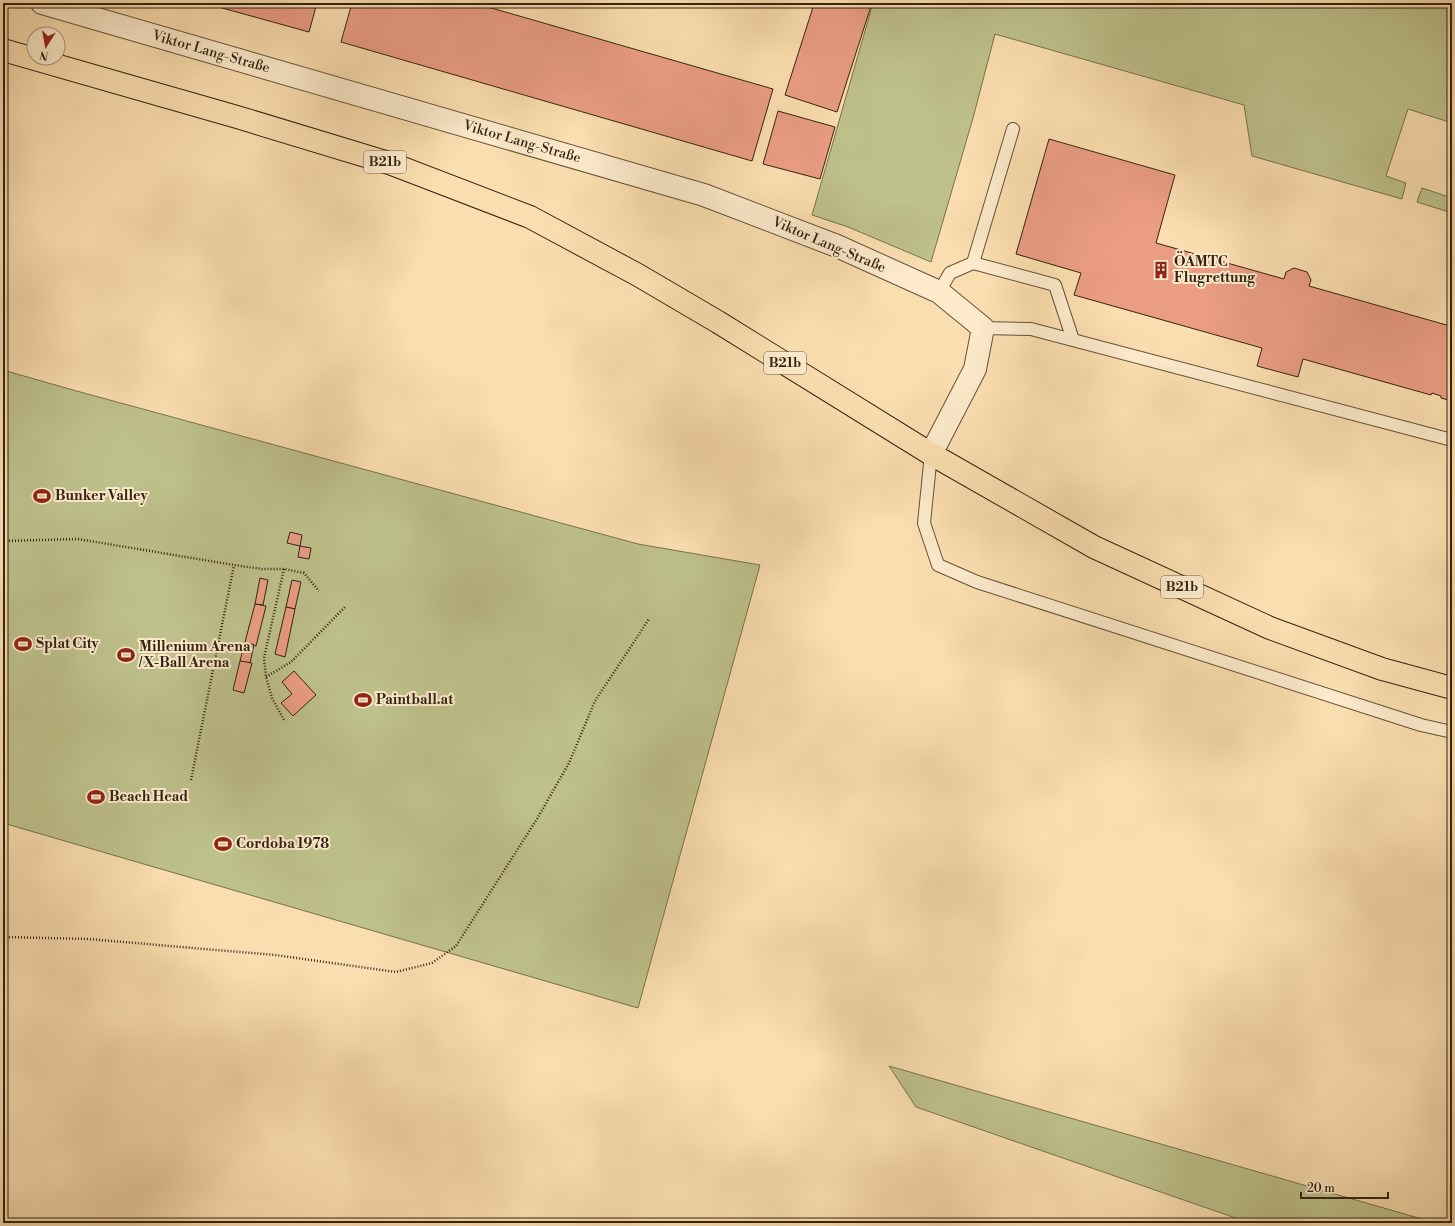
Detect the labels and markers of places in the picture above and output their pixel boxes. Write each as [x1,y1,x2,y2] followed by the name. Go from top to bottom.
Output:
[1174,251,1256,287] place label: ÖAMTC Flugrettung
[1151,260,1171,280] building icon: ÖAMTC Flugrettung
[32,486,52,506] sports icon: Bunker Valley
[55,487,149,505] place label: Bunker Valley
[13,634,33,654] sports icon: Splat City
[36,635,100,653] place label: Splat City
[138,638,251,672] place label: Millenium Arena / X-Ball Arena
[116,645,136,665] sports icon: Millenium Arena / X-Ball Arena
[353,690,373,710] sports icon: Paintball.at
[376,691,454,709] place label: Paintball.at
[86,787,106,807] sports icon: Beach Head
[109,788,188,806] place label: Beach Head
[213,834,233,854] sports icon: Cordoba 1978
[236,835,329,853] place label: Cordoba 1978

